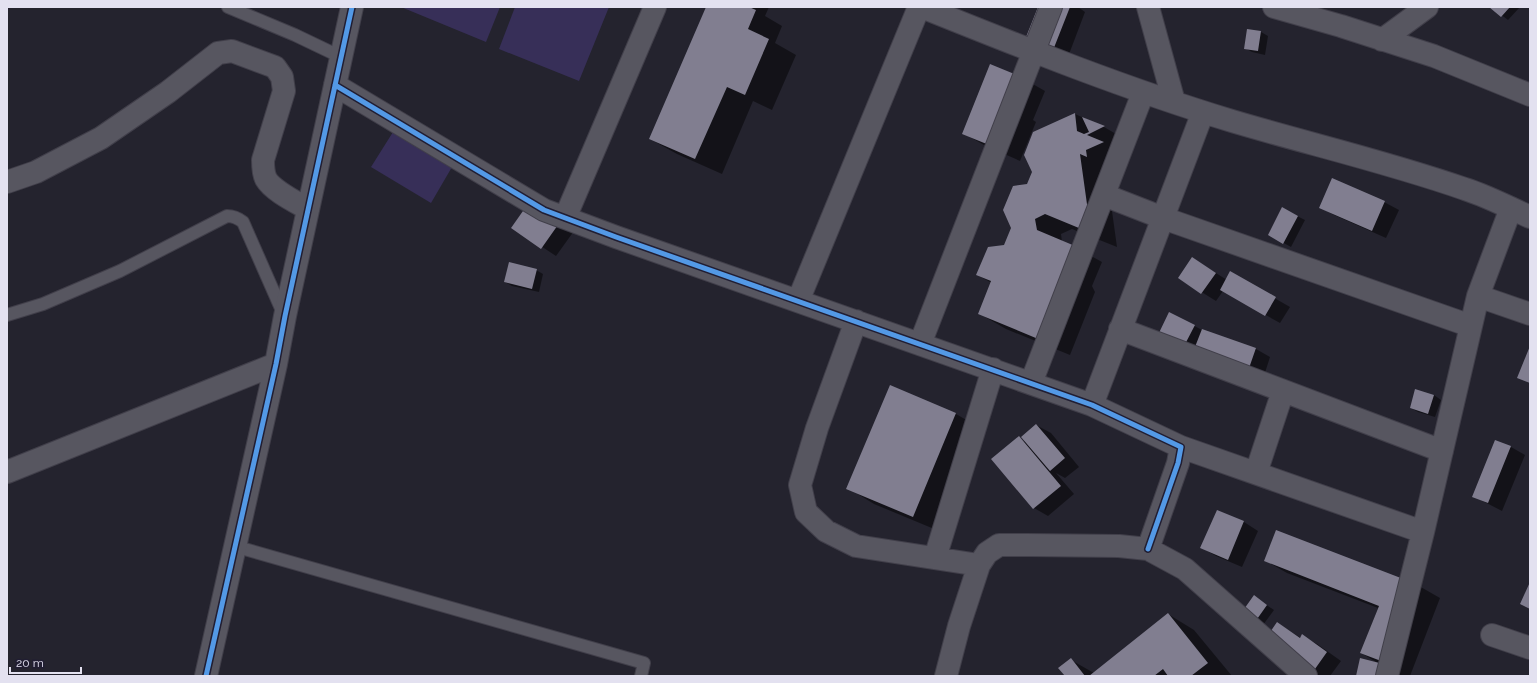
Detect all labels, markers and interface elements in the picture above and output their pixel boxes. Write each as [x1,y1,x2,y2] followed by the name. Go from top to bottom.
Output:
[10,649,81,675] scale bar
[16,656,44,670] text: 20 m

